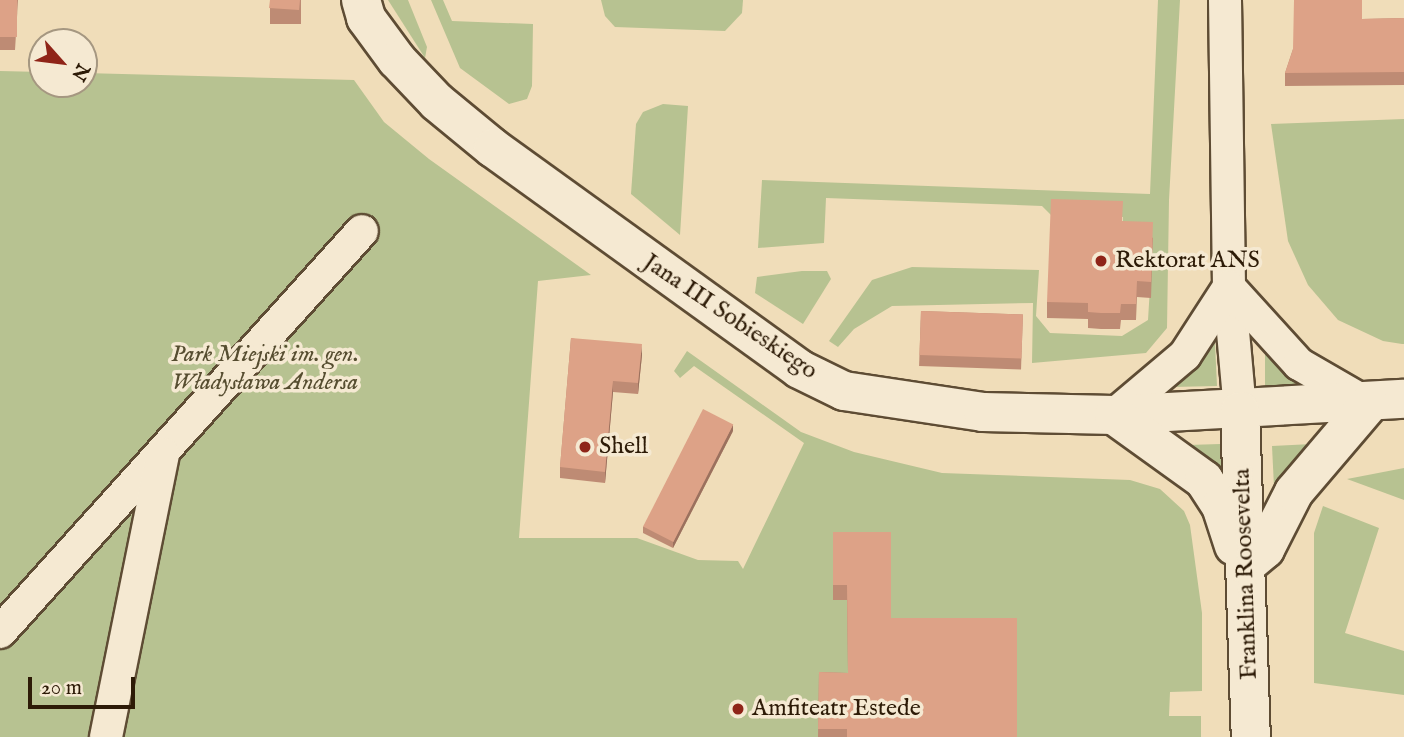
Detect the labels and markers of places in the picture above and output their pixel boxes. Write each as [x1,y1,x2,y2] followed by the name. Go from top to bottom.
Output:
[1115,247,1260,275] place label: Rektorat ANS
[1093,253,1109,269] marker: Rektorat ANS
[599,433,648,461] place label: Shell
[577,439,593,455] marker: Shell
[752,695,921,723] place label: Amfiteatr Estede
[730,701,746,717] marker: Amfiteatr Estede

